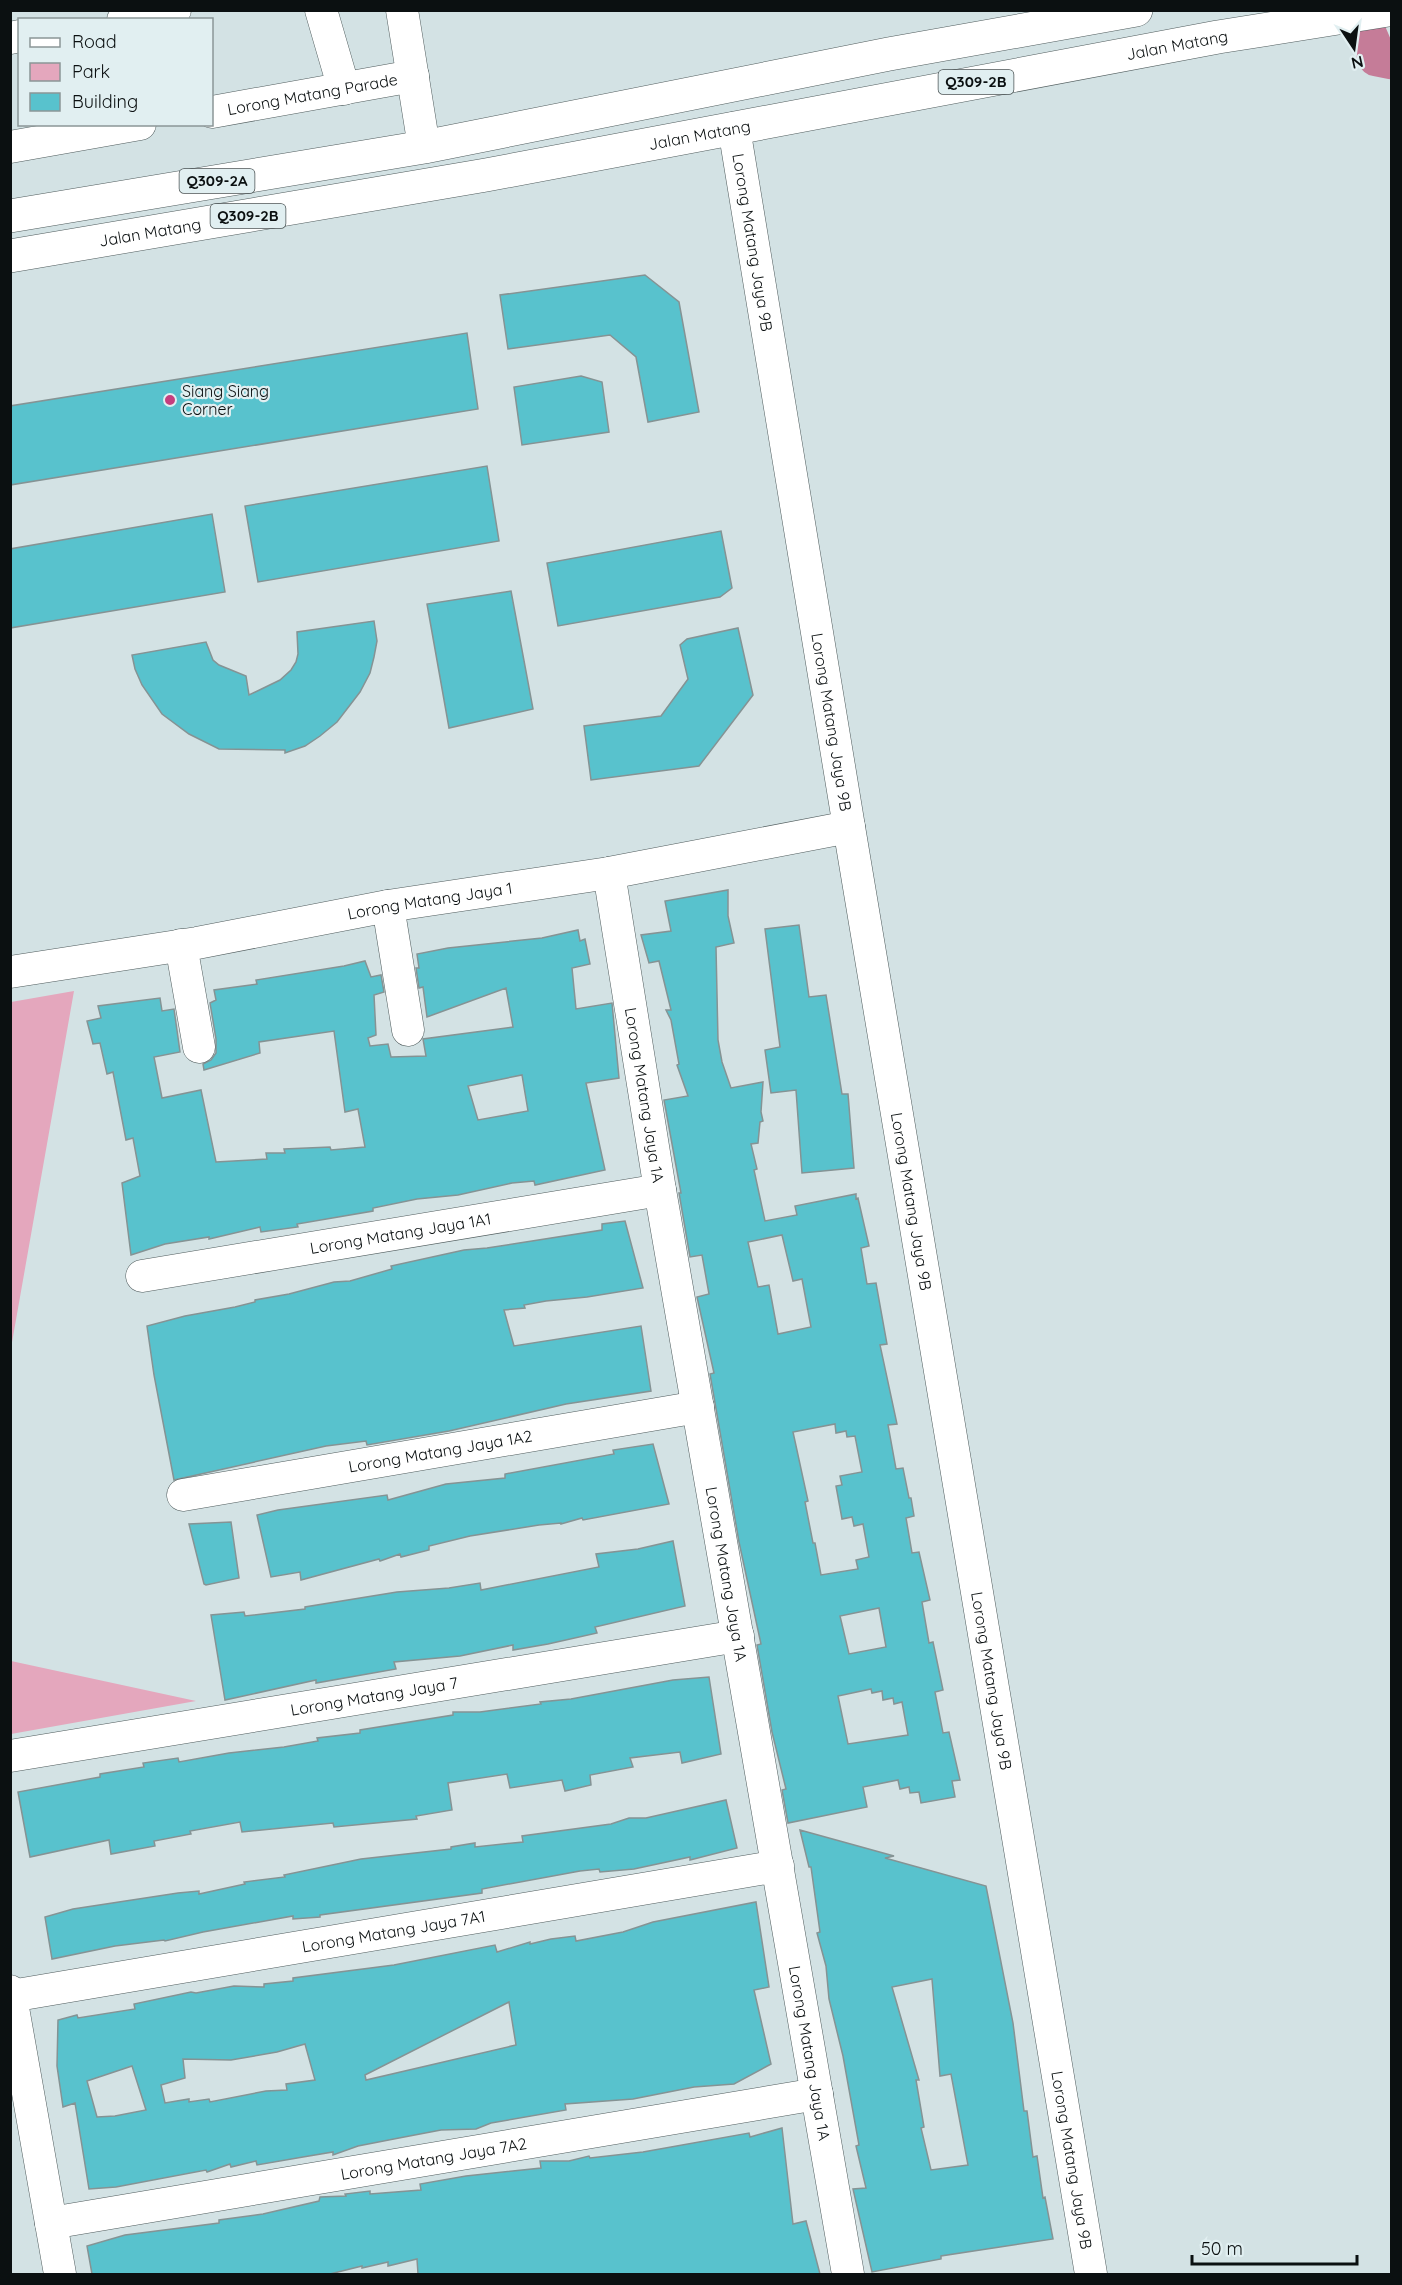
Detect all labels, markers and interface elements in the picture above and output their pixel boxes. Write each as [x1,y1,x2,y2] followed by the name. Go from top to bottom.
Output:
[18,18,213,126] legend
[1324,18,1384,78] north arrow
[1124,26,1229,64] street label: Jalan Matang
[72,30,117,53] text: Road
[1349,52,1365,74] text: N
[72,60,110,83] text: Park
[226,69,399,119] street label: Lorong Matang Parade
[938,70,1014,94] road number: Q309-2B
[72,90,138,113] text: Building
[647,115,752,154] street label: Jalan Matang
[728,152,777,333] street label: Lorong Matang Jaya 9B
[180,169,254,193] road number: Q309-2A
[210,204,286,228] road number: Q309-2B
[97,214,203,251] street label: Jalan Matang
[182,381,269,419] place label: Siang Siang Corner
[163,393,177,407] marker: Siang Siang Corner
[807,631,856,813] street label: Lorong Matang Jaya 9B
[346,878,514,924] street label: Lorong Matang Jaya 1
[621,1006,669,1184] street label: Lorong Matang Jaya 1A
[887,1111,936,1292] street label: Lorong Matang Jaya 9B
[308,1208,492,1258] street label: Lorong Matang Jaya 1A1
[347,1425,534,1477] street label: Lorong Matang Jaya 1A2
[702,1485,752,1663] street label: Lorong Matang Jaya 1A
[967,1590,1017,1771] street label: Lorong Matang Jaya 9B
[289,1672,459,1720] street label: Lorong Matang Jaya 7
[300,1906,487,1957] street label: Lorong Matang Jaya 7A1
[785,1964,835,2142] street label: Lorong Matang Jaya 1A
[1047,2069,1097,2251] street label: Lorong Matang Jaya 9B
[339,2133,528,2184] street label: Lorong Matang Jaya 7A2
[1192,2228,1357,2266] scale bar
[1201,2237,1243,2260] text: 50 m

